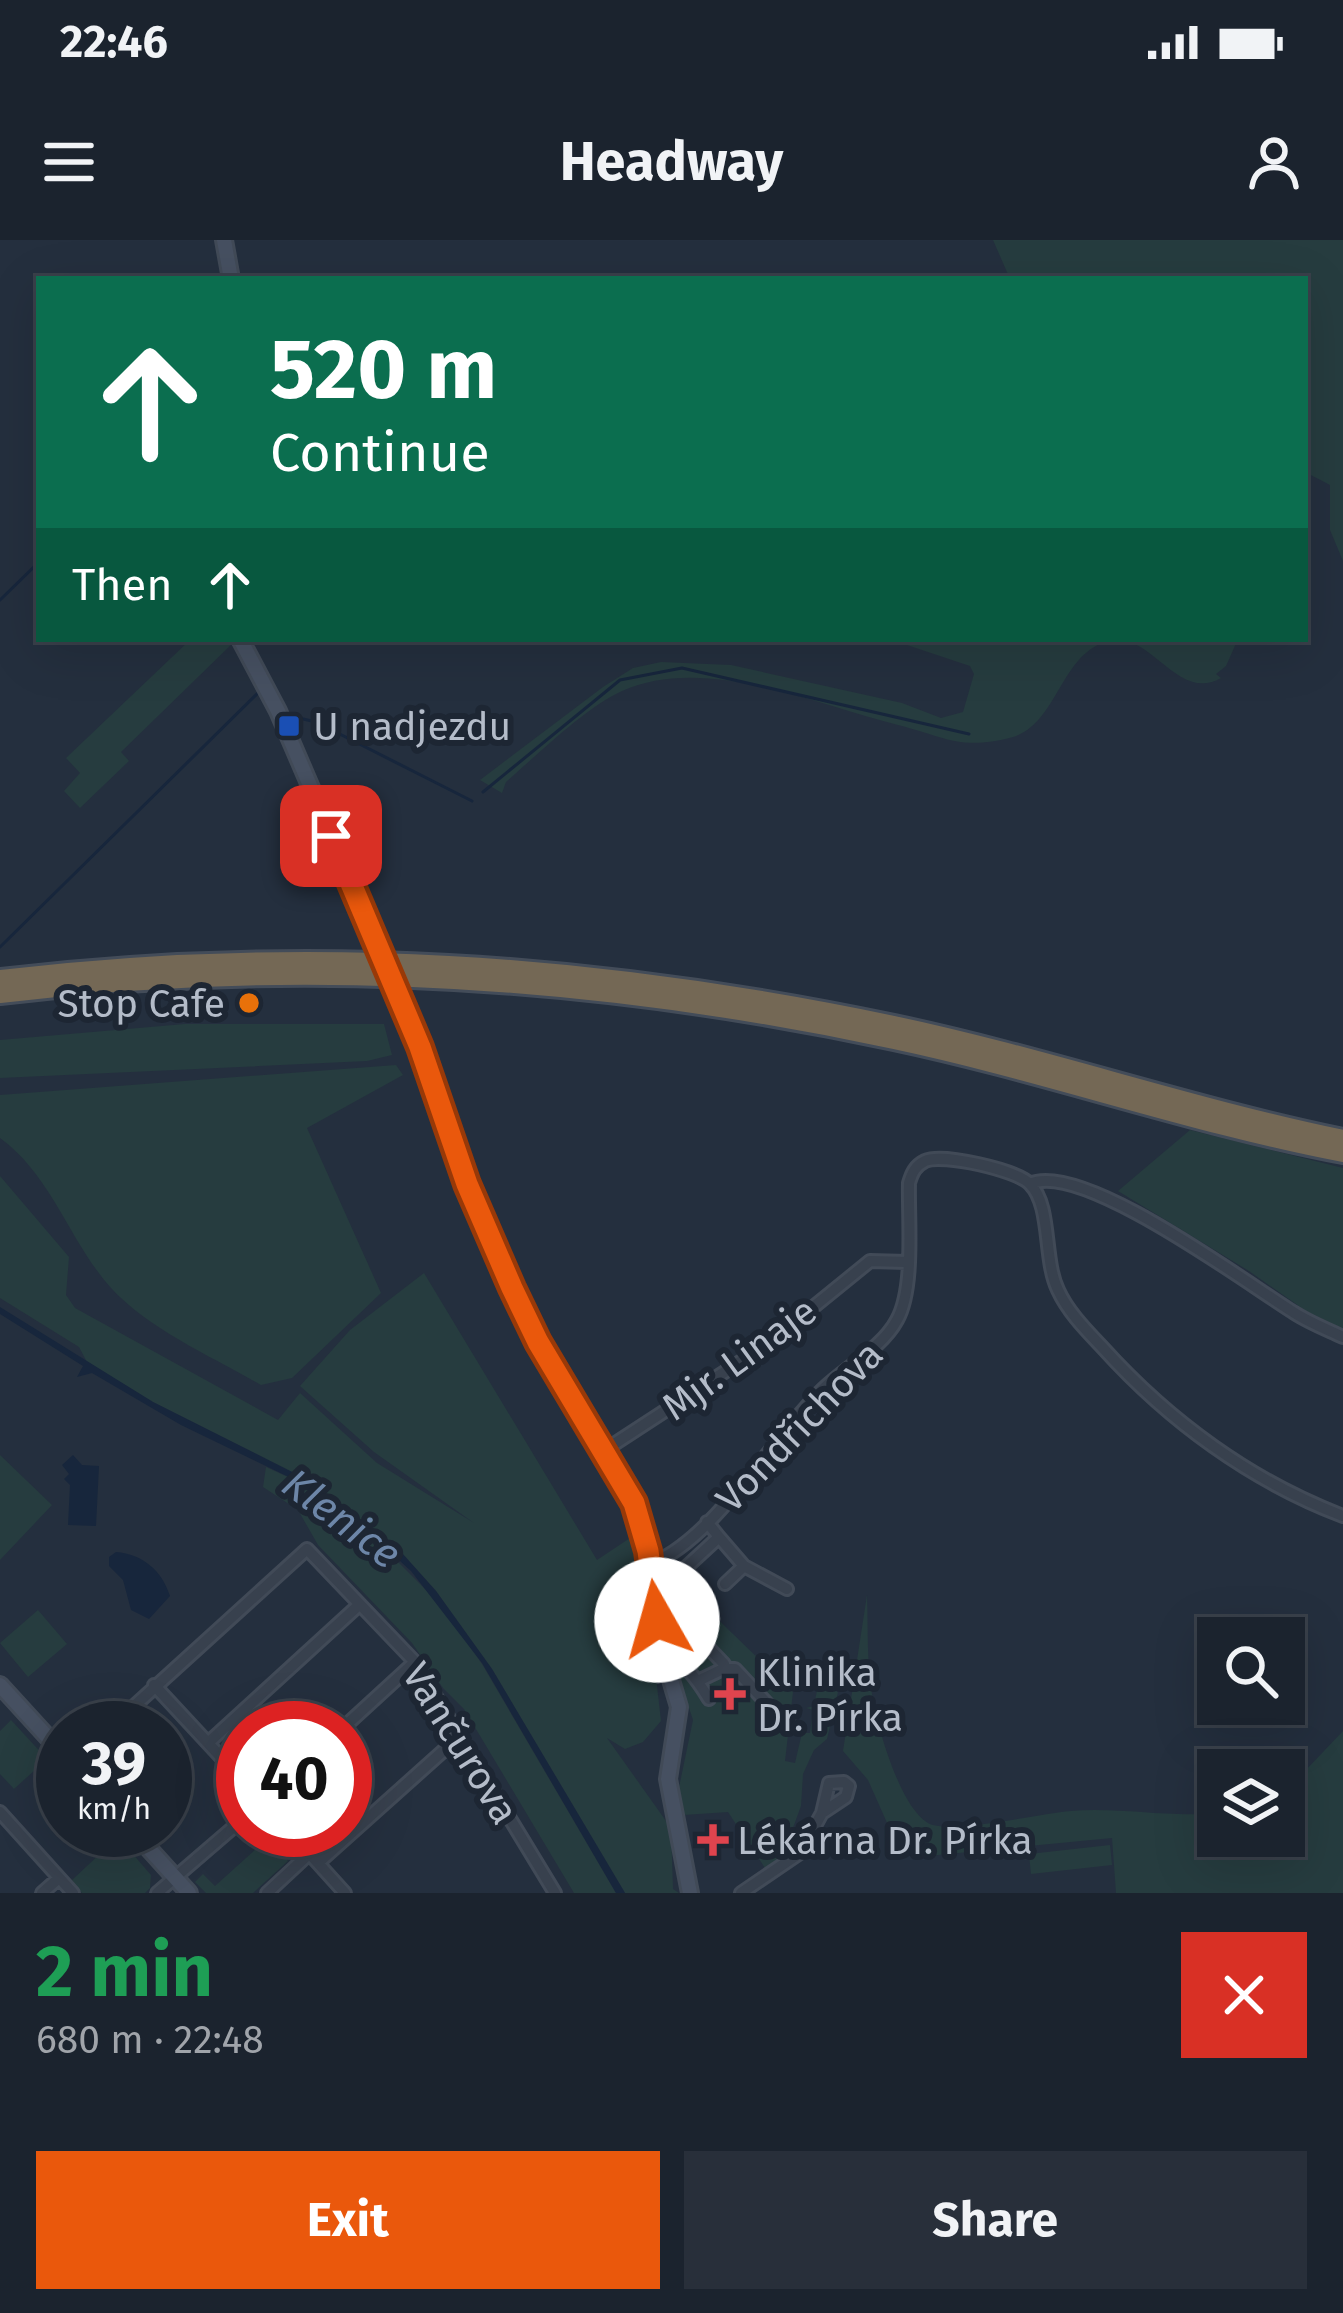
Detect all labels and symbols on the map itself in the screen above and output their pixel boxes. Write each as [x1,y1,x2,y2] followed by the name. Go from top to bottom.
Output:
[313,704,511,750] place label: U nadjezdu
[276,713,302,739] marker: U nadjezdu
[280,785,382,887] pin
[57,981,225,1027] place label: Stop Cafe
[236,990,262,1016] marker: Stop Cafe
[654,1288,826,1430] street label: Mjr. Linaje
[707,1332,893,1522] street label: Vondřichova
[272,1458,410,1579] water label: Klenice
[594,1557,720,1683] position arrow
[757,1650,903,1741] place label: Klinika Dr. Pírka
[393,1654,528,1833] street label: Vančurova
[714,1678,746,1710] marker: Klinika Dr. Pírka
[216,1701,372,1857] speed limit sign: 40
[737,1818,1033,1864] place label: Lékárna Dr. Pírka
[700,1827,726,1853] marker: Lékárna Dr. Pírka

